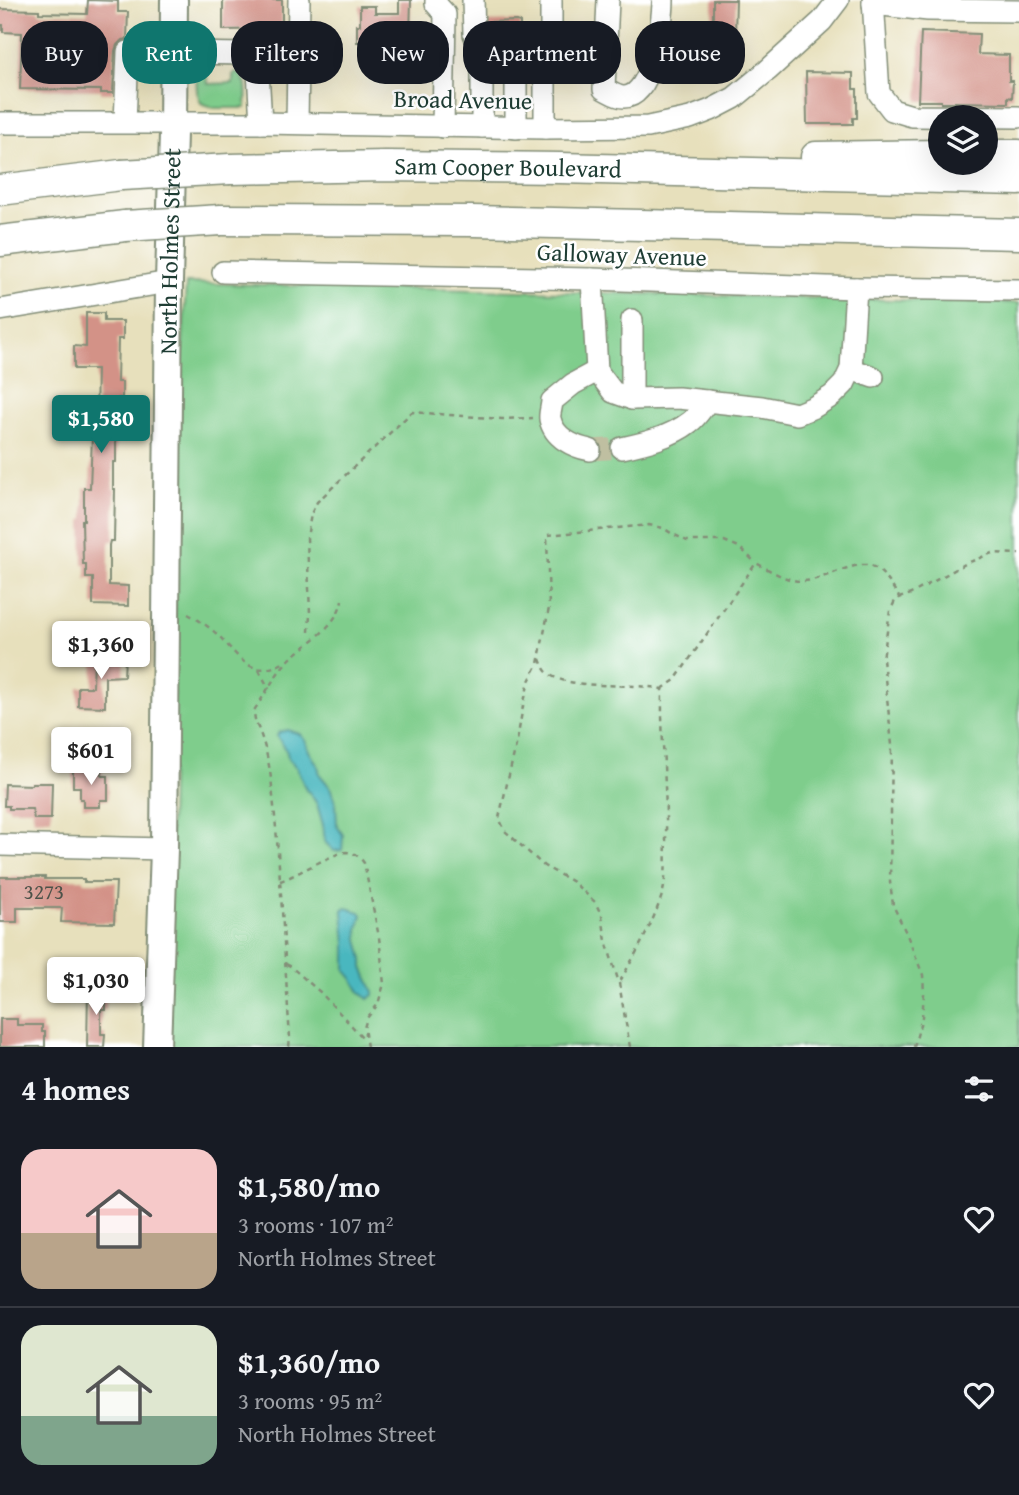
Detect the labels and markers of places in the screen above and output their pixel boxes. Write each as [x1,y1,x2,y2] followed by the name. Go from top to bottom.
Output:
[44,396,158,455] pin: $1,580
[44,622,158,681] pin: $1,360
[50,728,132,787] pin: $601
[39,958,153,1017] pin: $1,030

